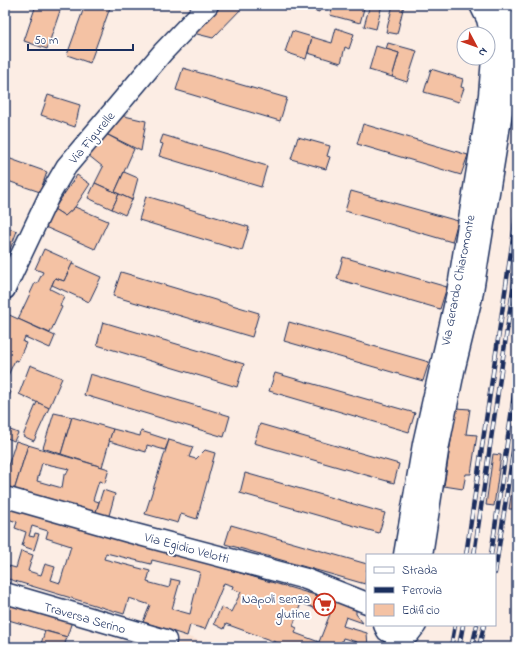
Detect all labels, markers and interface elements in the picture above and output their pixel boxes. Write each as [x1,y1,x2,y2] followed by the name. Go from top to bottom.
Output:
[28,26,133,52] scale bar
[456,26,496,66] north arrow
[34,32,58,50] text: 50 m
[474,44,491,60] text: N
[64,107,121,170] street label: Via Figurelle
[436,213,480,348] street label: Via Gerardo Chiaromonte
[141,528,231,570] street label: Via Egidio Velotti
[366,554,496,626] legend
[402,562,437,580] text: Strada
[401,582,442,600] text: Ferrovia
[242,590,310,625] place label: Napoli senza glutine
[312,592,338,618] supermarket icon: Napoli senza glutine
[41,598,128,639] street label: Traversa Serino
[402,602,440,620] text: Edificio

